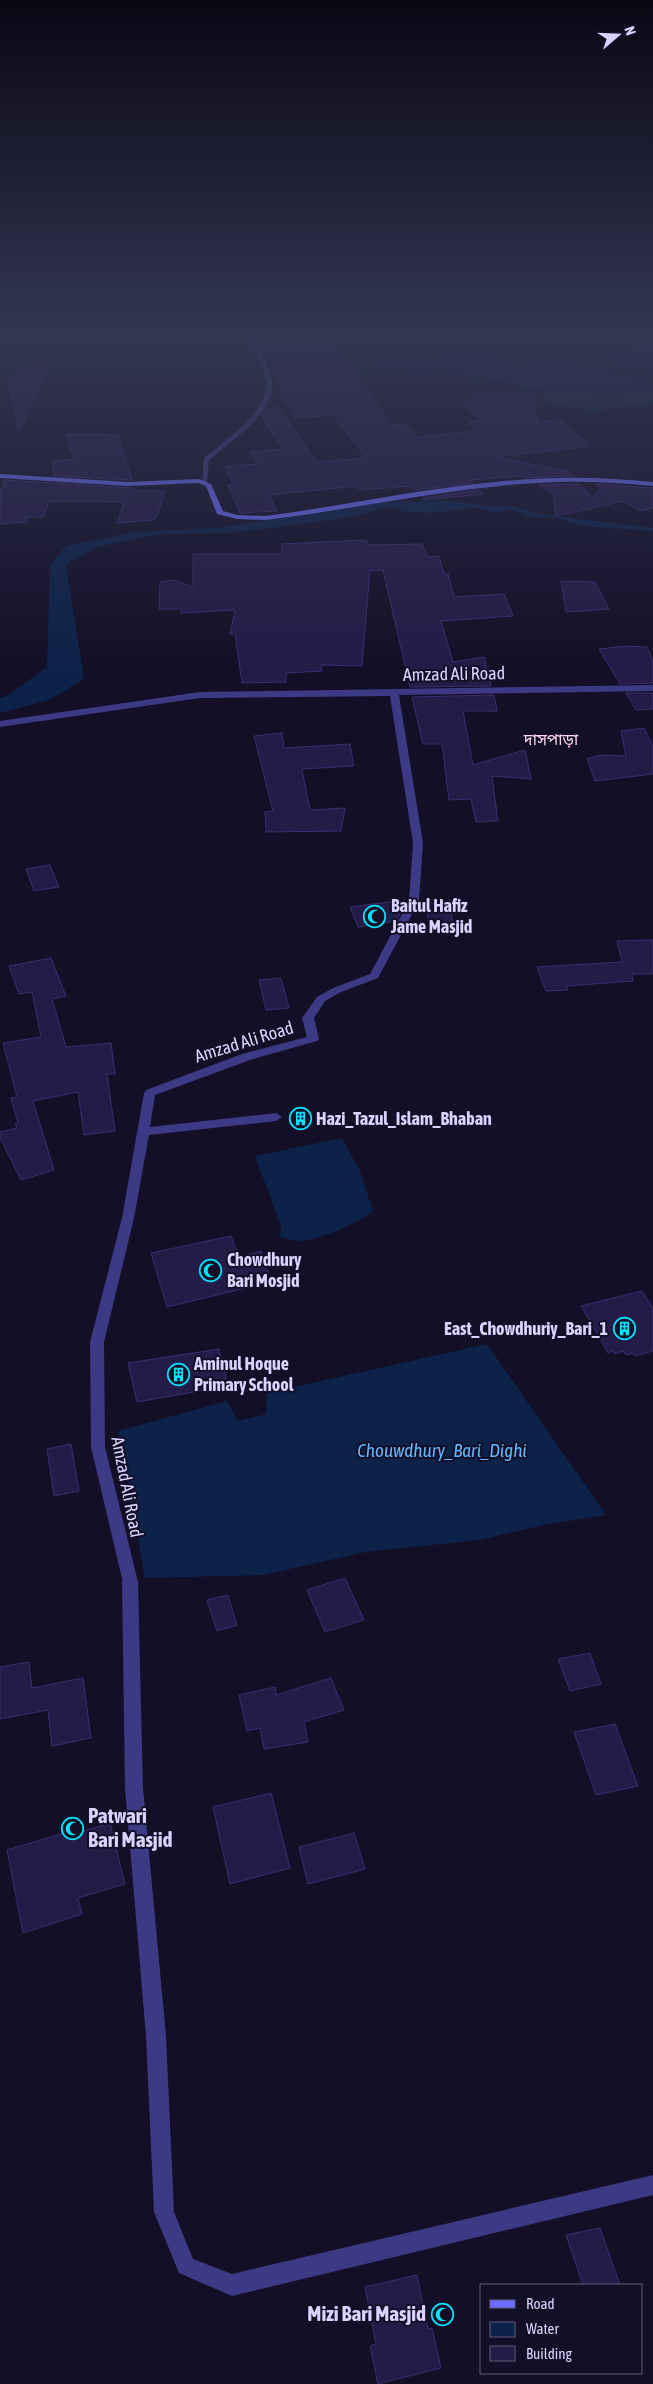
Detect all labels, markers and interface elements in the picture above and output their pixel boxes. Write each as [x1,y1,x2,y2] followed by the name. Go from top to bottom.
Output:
[593,10,643,60] north arrow
[621,24,639,37] text: N
[403,662,505,685] street label: Amzad Ali Road
[523,730,579,748] district label: দাসপাড়া
[390,895,472,937] place label: Baitul Hafiz Jame Masjid
[363,904,387,928] mosque icon: Baitul Hafiz Jame Masjid
[192,1017,296,1067] street label: Amzad Ali Road
[288,1107,312,1131] building icon: Hazi_Tazul_Islam_Bhaban
[316,1108,492,1129] place label: Hazi_Tazul_Islam_Bhaban
[227,1249,302,1291] place label: Chowdhury Bari Mosjid
[199,1258,223,1282] mosque icon: Chowdhury Bari Mosjid
[612,1317,636,1341] building icon: East_Chowdhuriy_Bari_1
[444,1318,608,1339] place label: East_Chowdhuriy_Bari_1
[193,1353,294,1395] place label: Aminul Hoque Primary School
[166,1362,190,1386] building icon: Aminul Hoque Primary School
[107,1435,148,1539] street label: Amzad Ali Road
[357,1439,527,1461] water label: Chouwdhury_Bari_Dighi
[88,1803,173,1851] place label: Patwari Bari Masjid
[60,1816,84,1840] mosque icon: Patwari Bari Masjid
[480,2284,643,2374] legend
[526,2295,555,2312] text: Road
[307,2301,426,2325] place label: Mizi Bari Masjid
[430,2302,454,2326] mosque icon: Mizi Bari Masjid
[526,2320,559,2337] text: Water
[526,2345,572,2362] text: Building

